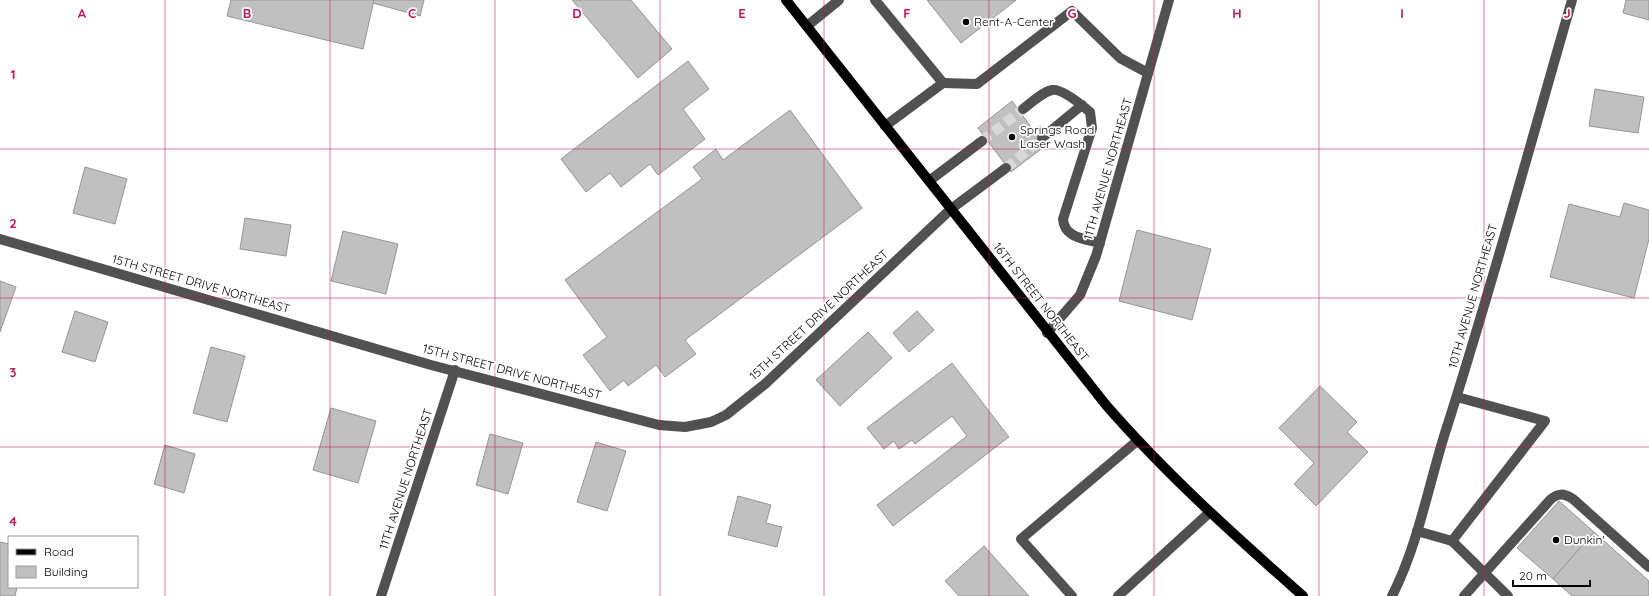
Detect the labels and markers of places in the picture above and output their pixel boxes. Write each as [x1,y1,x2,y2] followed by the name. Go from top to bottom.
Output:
[974,14,1054,29] place label: Rent-A-Center
[961,17,971,27] marker: Rent-A-Center
[1020,122,1094,151] place label: Springs Road Laser Wash
[1007,132,1017,142] marker: Springs Road Laser Wash
[1564,532,1605,547] place label: Dunkin'
[1551,535,1561,545] marker: Dunkin'

